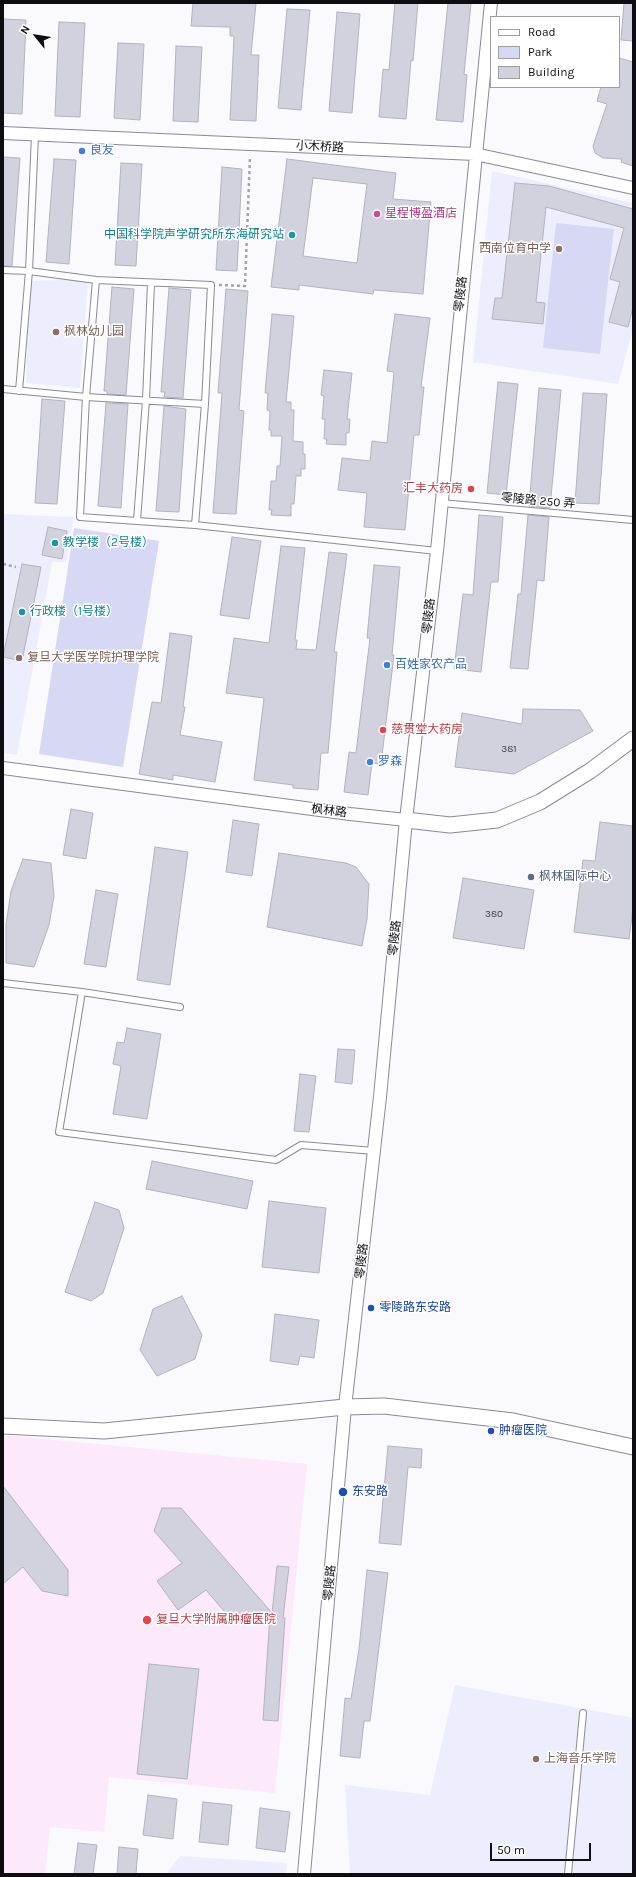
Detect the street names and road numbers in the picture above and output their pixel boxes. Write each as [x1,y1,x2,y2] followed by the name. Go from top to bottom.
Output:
[296,139,344,155] street label: 小木桥路
[452,275,470,313] street label: 零陵路
[500,491,576,511] street label: 零陵路 250 弄
[420,597,438,635] street label: 零陵路
[310,802,348,820] street label: 枫林路
[386,919,404,957] street label: 零陵路
[353,1242,371,1280] street label: 零陵路
[321,1564,339,1602] street label: 零陵路

